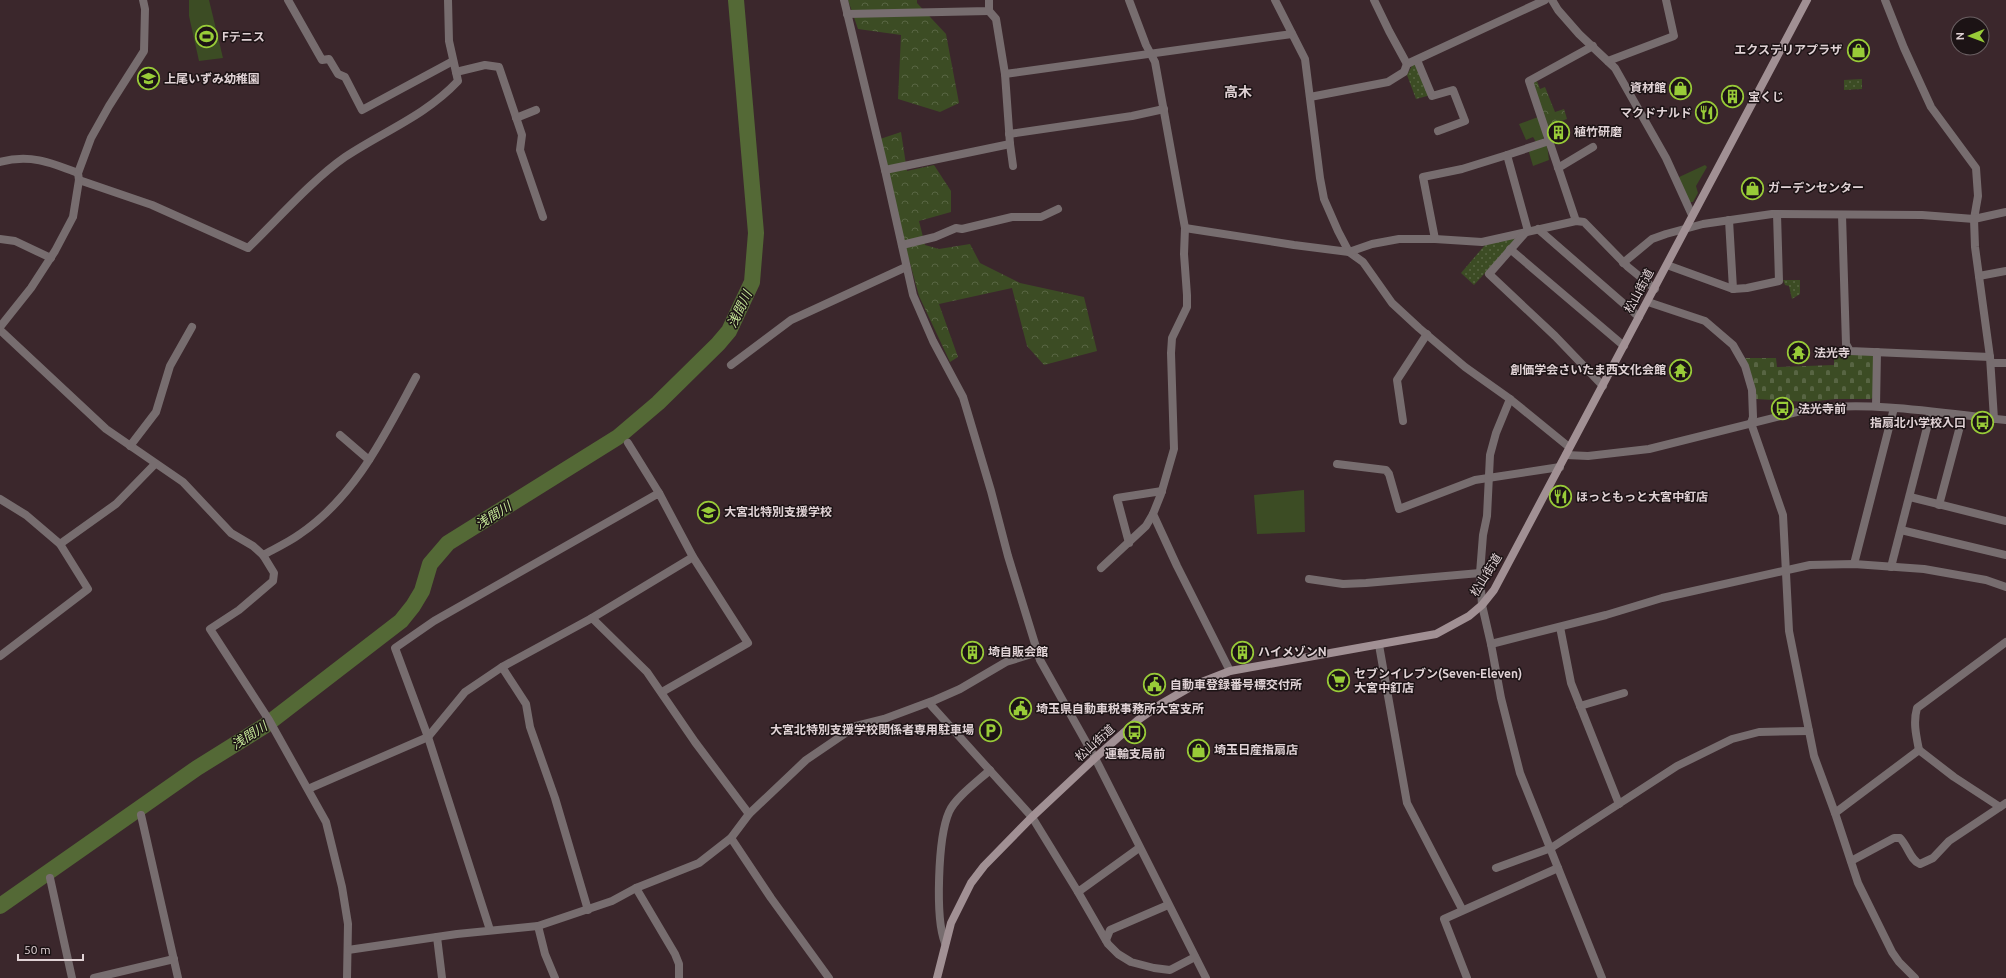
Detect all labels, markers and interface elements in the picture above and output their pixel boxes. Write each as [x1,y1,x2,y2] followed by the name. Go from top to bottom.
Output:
[1950,16,1990,56] north arrow
[193,24,219,50] sports icon: Fテニス
[222,30,265,43] place label: Fテニス
[1954,32,1966,40] text: N
[1845,37,1871,63] shop icon: エクステリアプラザ
[1734,43,1842,56] place label: エクステリアプラザ
[136,66,162,92] school or university icon: 上尾いずみ幼稚園
[164,72,260,85] place label: 上尾いずみ幼稚園
[1668,75,1694,101] shop icon: 資材館
[1630,81,1666,94] place label: 資材館
[1224,84,1252,100] district label: 高木
[1719,84,1745,110] building icon: 宝くじ
[1748,90,1784,103] place label: 宝くじ
[1694,100,1720,126] restaurant icon: マクドナルド
[1620,106,1692,119] place label: マクドナルド
[1546,119,1572,145] building icon: 植竹研磨
[1574,125,1622,138] place label: 植竹研磨
[1739,175,1765,201] shop icon: ガーデンセンター
[1768,181,1864,194] place label: ガーデンセンター
[1622,267,1656,315] street label: 松山街道
[724,287,755,330] water label: 浅間川
[1786,340,1812,366] temple icon: 法光寺
[1814,346,1850,359] place label: 法光寺
[1668,357,1694,383] temple icon: 創価学会さいたま西文化会館
[1510,363,1666,376] place label: 創価学会さいたま西文化会館
[1770,396,1796,422] bus stop icon: 法光寺前
[1798,402,1846,415] place label: 法光寺前
[1969,410,1995,436] bus stop icon: 指扇北小学校入口
[1870,416,1966,429] place label: 指扇北小学校入口
[1547,484,1573,510] restaurant icon: ほっともっと大宮中釘店
[1576,490,1708,503] place label: ほっともっと大宮中釘店
[473,498,515,531] water label: 浅間川
[696,499,722,525] school or university icon: 大宮北特別支援学校
[724,505,832,518] place label: 大宮北特別支援学校
[1467,551,1504,599] street label: 松山街道
[960,639,986,665] building icon: 埼自販会館
[1229,639,1255,665] building icon: ハイメゾンN
[988,645,1048,658] place label: 埼自販会館
[1258,645,1327,658] place label: ハイメゾンN
[1354,667,1522,694] place label: セブンイレブン(Seven-Eleven) 大宮中釘店
[1326,668,1352,694] supermarket icon: セブンイレブン(Seven-Eleven) 大宮中釘店
[1141,672,1167,698] public building icon: 自動車登録番号標交付所
[1170,678,1302,691] place label: 自動車登録番号標交付所
[1007,696,1033,722] public building icon: 埼玉県自動車税事務所大宮支所
[1036,702,1204,715] place label: 埼玉県自動車税事務所大宮支所
[229,717,271,751] water label: 浅間川
[977,717,1003,743] parking icon: 大宮北特別支援学校関係者専用駐車場
[1122,720,1148,746] bus stop icon: 運輸支局前
[1072,722,1117,764] street label: 松山街道
[770,723,974,736] place label: 大宮北特別支援学校関係者専用駐車場
[1185,737,1211,763] shop icon: 埼玉日産指扇店
[1214,743,1298,756] place label: 埼玉日産指扇店
[1105,747,1165,760] place label: 運輸支局前
[18,936,83,962] scale bar
[24,943,51,956] text: 50 m

